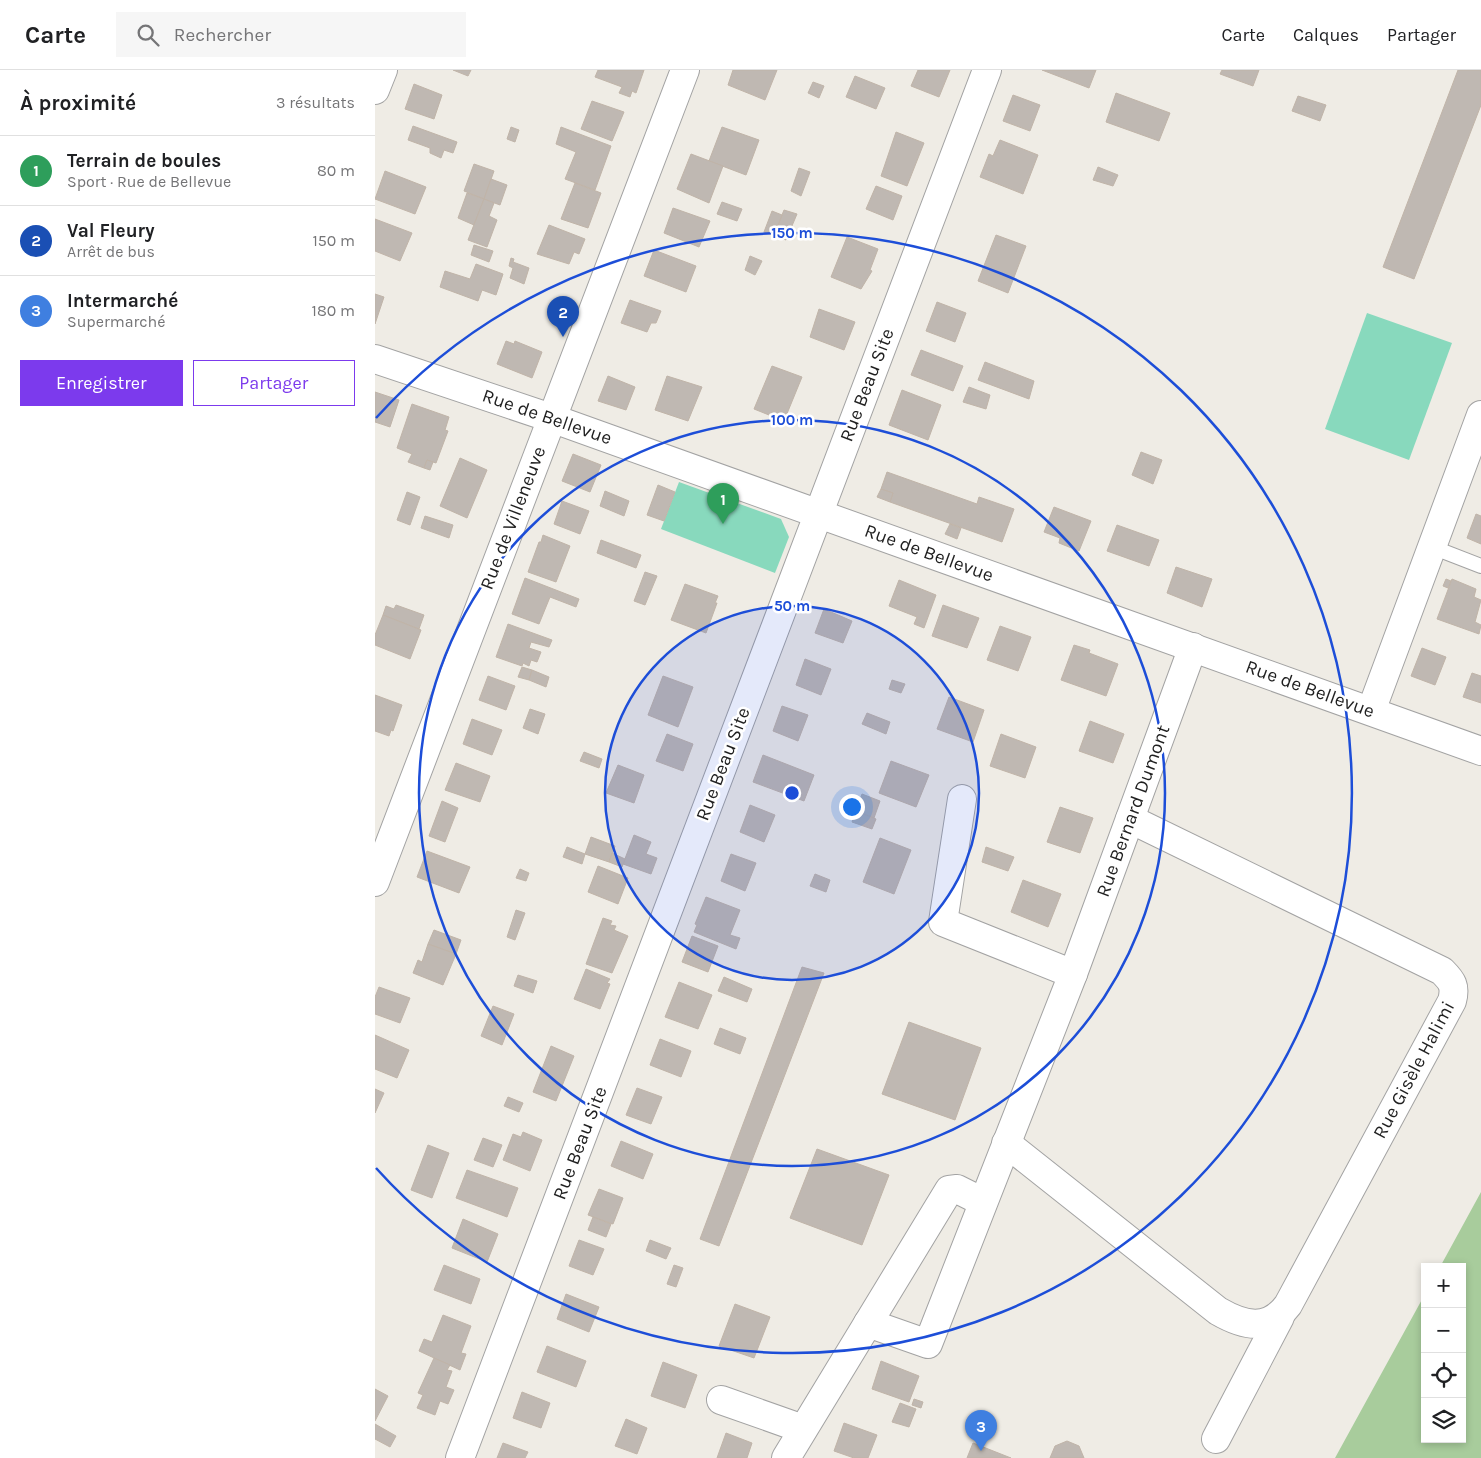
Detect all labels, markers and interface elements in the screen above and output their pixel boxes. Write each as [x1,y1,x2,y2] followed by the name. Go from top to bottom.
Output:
[116,12,466,57] search box
[25,21,86,49] text: Carte
[134,21,162,49] icon: search
[174,24,271,46] text: Rechercher
[1221,24,1265,46] text: Carte
[1293,24,1359,46] text: Calques
[1387,24,1456,46] text: Partager
[20,91,136,115] text: À proximité
[276,93,355,112] text: 3 résultats
[67,150,221,172] text: Terrain de boules
[33,161,39,180] text: 1
[317,161,355,180] text: 80 m
[67,172,231,191] text: Sport · Rue de Bellevue
[67,220,155,242] text: Val Fleury
[771,224,813,242] text: 150 m
[31,231,41,250] text: 2
[312,231,355,250] text: 150 m
[67,242,155,261] text: Arrêt de bus
[67,290,178,312] text: Intermarché
[547,296,579,337] pin: 2
[31,301,41,320] text: 3
[312,301,355,320] text: 180 m
[67,312,165,331] text: Supermarché
[835,325,899,445] street label: Rue Beau Site
[20,360,183,406] button: Enregistrer
[193,360,355,406] button: Partager
[479,385,615,449] street label: Rue de Bellevue
[771,411,813,429] text: 100 m
[476,443,550,593] street label: Rue de Villeneuve
[707,483,739,524] pin: 1
[861,519,997,587] street label: Rue de Bellevue
[774,597,810,615] text: 50 m
[1242,655,1378,723] street label: Rue de Bellevue
[691,704,755,824] street label: Rue Beau Site
[1092,722,1174,900] street label: Rue Bernard Dumont
[783,784,801,802] centre of rings
[839,794,865,820] your location
[1369,998,1459,1142] street label: Rue Gisèle Halimi
[548,1083,612,1203] street label: Rue Beau Site
[1421,1263,1466,1443] map controls
[1421,1263,1466,1308] button: +
[1421,1308,1466,1353] button: −
[1421,1353,1466,1398] button: locate
[1421,1398,1466,1443] button: layers
[965,1410,997,1451] pin: 3

